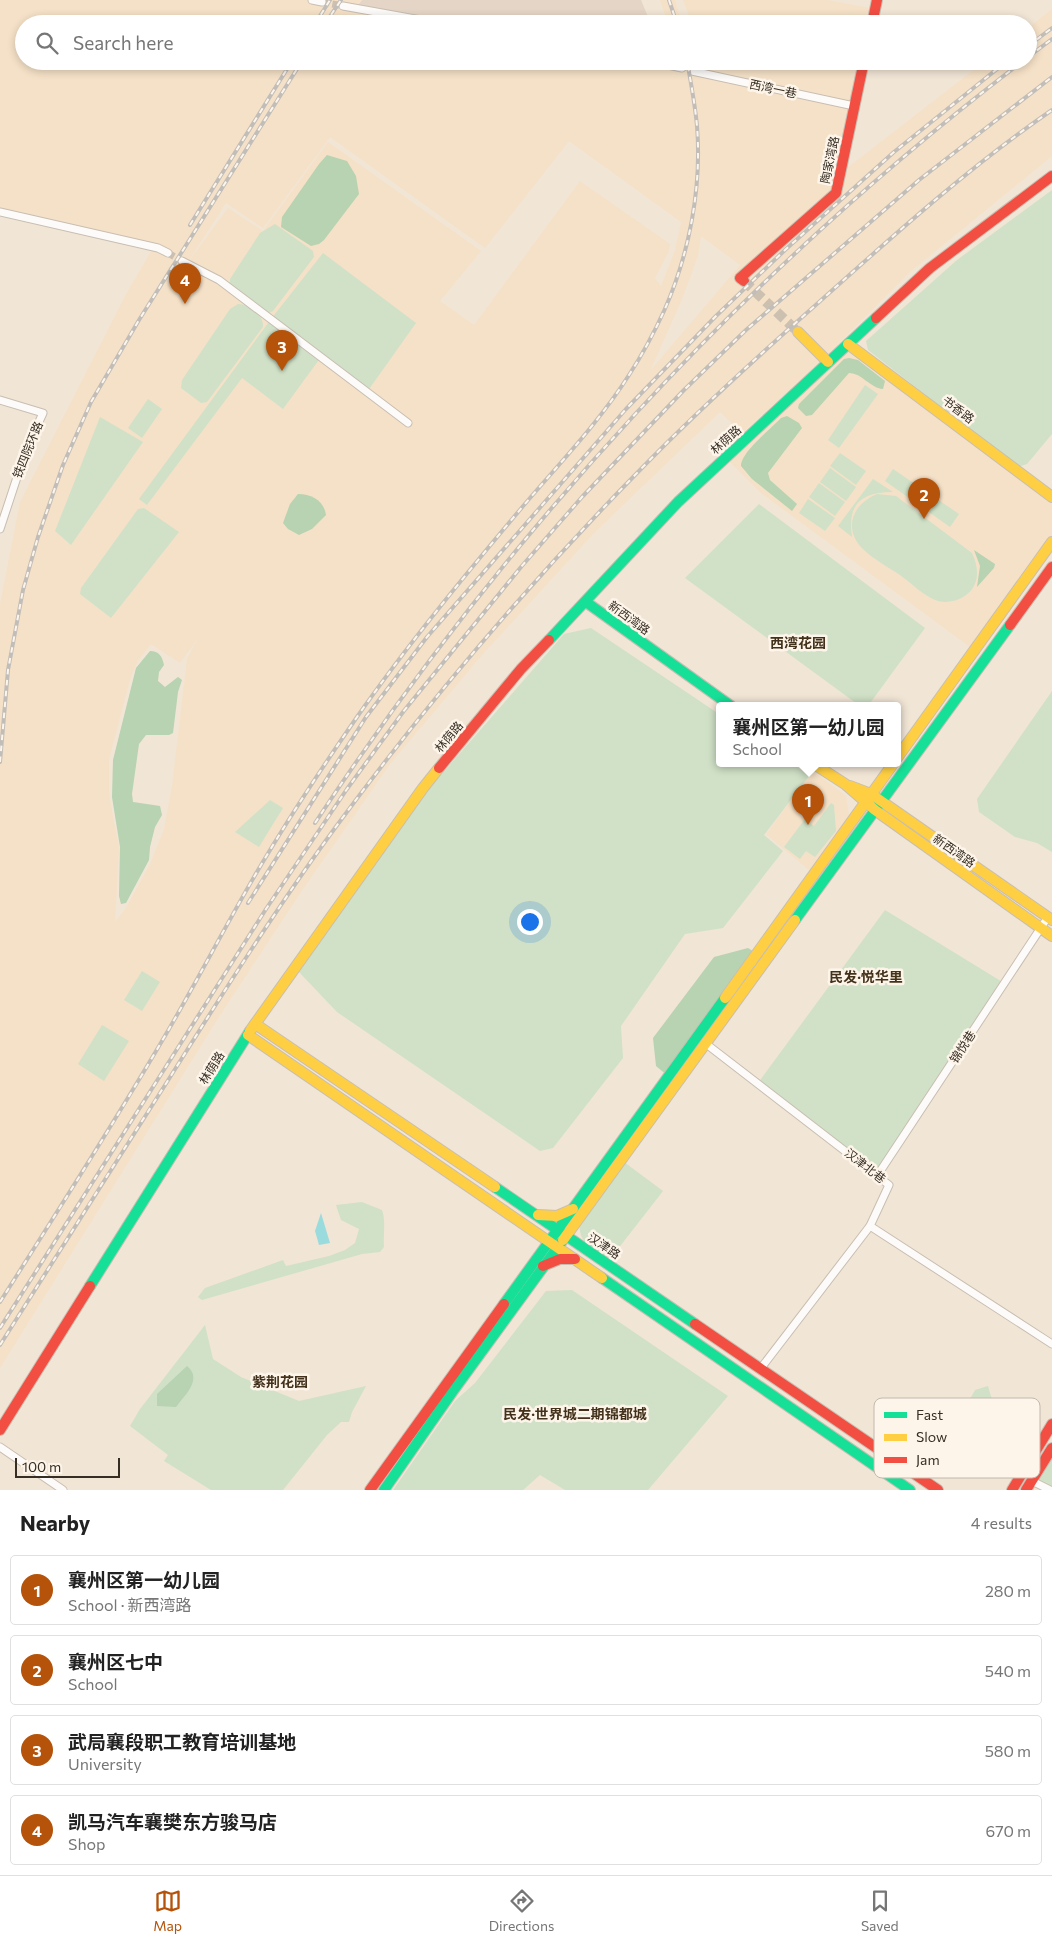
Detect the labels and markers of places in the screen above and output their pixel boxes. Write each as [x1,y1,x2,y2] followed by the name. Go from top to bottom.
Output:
[169,263,201,304] pin: 4
[266,330,298,371] pin: 3
[908,478,940,519] pin: 2
[792,784,824,825] pin: 1

